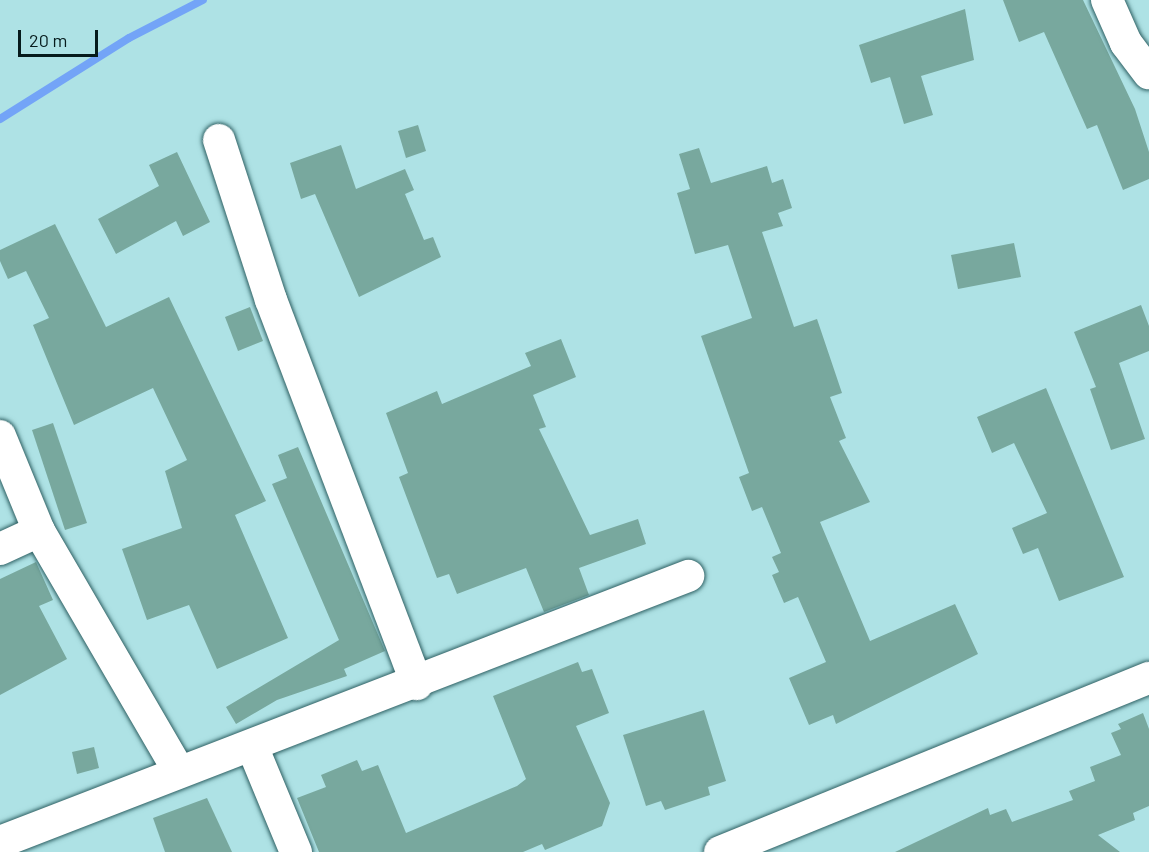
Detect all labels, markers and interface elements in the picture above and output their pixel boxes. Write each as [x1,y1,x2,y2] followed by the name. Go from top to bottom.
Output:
[21,18,100,56] scale bar
[29,29,67,51] text: 20 m

